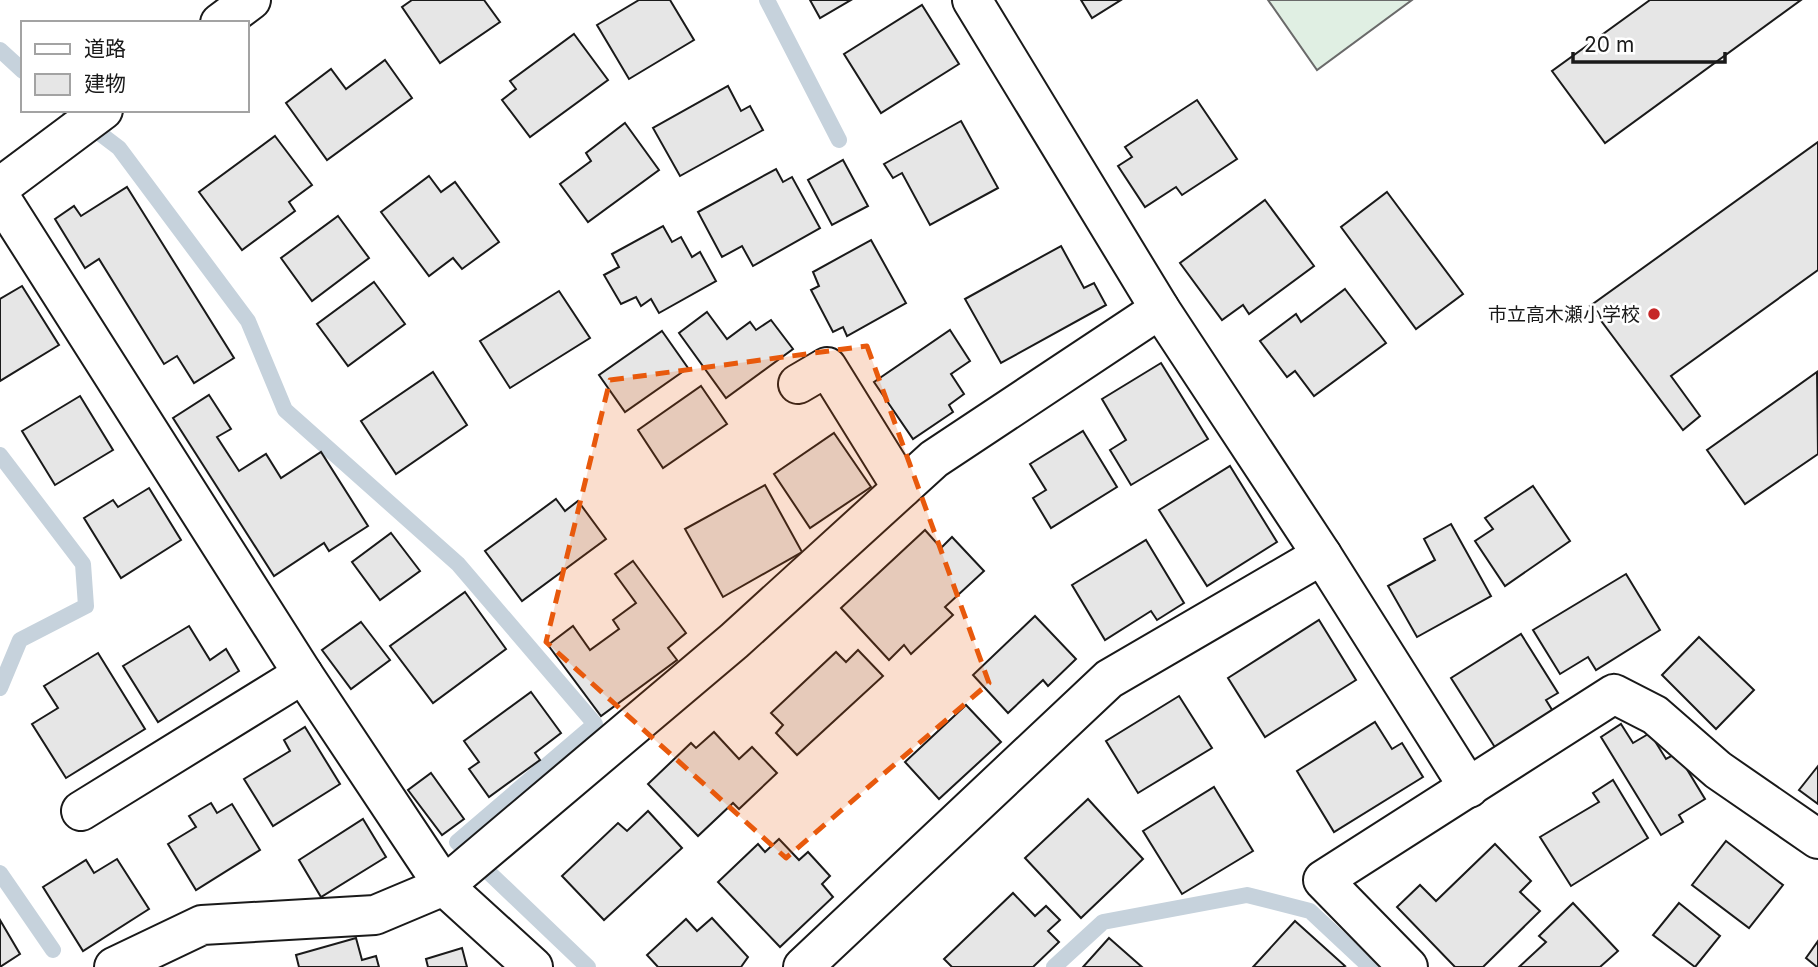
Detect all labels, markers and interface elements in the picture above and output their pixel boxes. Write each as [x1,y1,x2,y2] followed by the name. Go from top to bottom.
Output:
[21,21,248,112] legend
[1573,21,1725,65] scale bar
[1584,32,1634,57] text: 20 m
[84,36,126,61] text: 道路
[84,71,126,96] text: 建物
[1488,303,1640,326] place label: 市立高木瀬小学校
[1646,306,1662,322] marker: 市立高木瀬小学校

